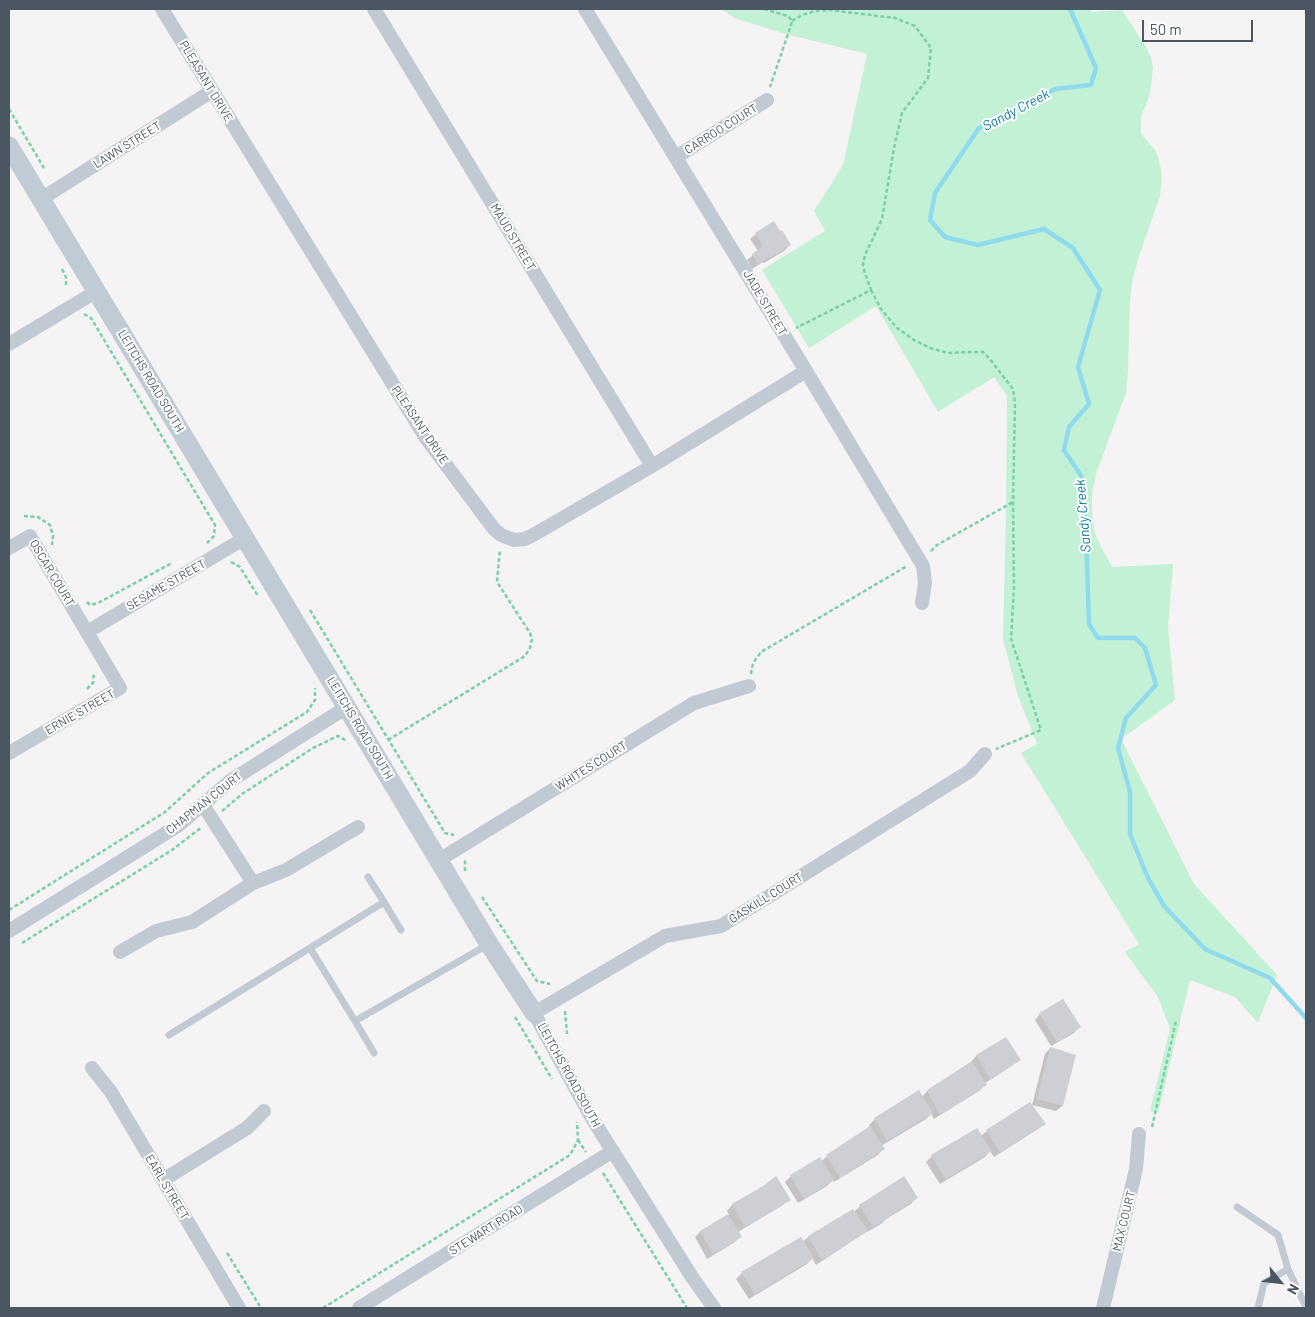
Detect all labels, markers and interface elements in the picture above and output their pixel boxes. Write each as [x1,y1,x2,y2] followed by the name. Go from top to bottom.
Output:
[1145,10,1256,42] scale bar
[1150,20,1182,38] text: 50 m
[176,38,236,124] street label: PLEASANT DRIVE
[980,85,1052,135] water label: Sandy Creek
[682,101,760,157] street label: CARROO COURT
[90,118,164,172] street label: LAWN STREET
[487,201,539,273] street label: MAUD STREET
[740,268,790,338] street label: JADE STREET
[115,327,187,435] street label: LEITCHS ROAD SOUTH
[388,383,452,467] street label: PLEASANT DRIVE
[1071,479,1095,553] water label: Sandy Creek
[26,537,78,609] street label: OSCAR COURT
[124,556,208,614] street label: SESAME STREET
[324,674,396,782] street label: LEITCHS ROAD SOUTH
[43,686,117,738] street label: ERNIE STREET
[553,738,629,794] street label: WHITES COURT
[163,769,245,837] street label: CHAPMAN COURT
[726,870,806,926] street label: GASKILL COURT
[534,1020,604,1130] street label: LEITCHS ROAD SOUTH
[142,1152,192,1222] street label: EARL STREET
[1110,1189,1138,1253] street label: MAX COURT
[447,1202,525,1258] street label: STEWART ROAD
[1255,1257,1305,1307] north arrow
[1284,1281,1303,1298] text: N

